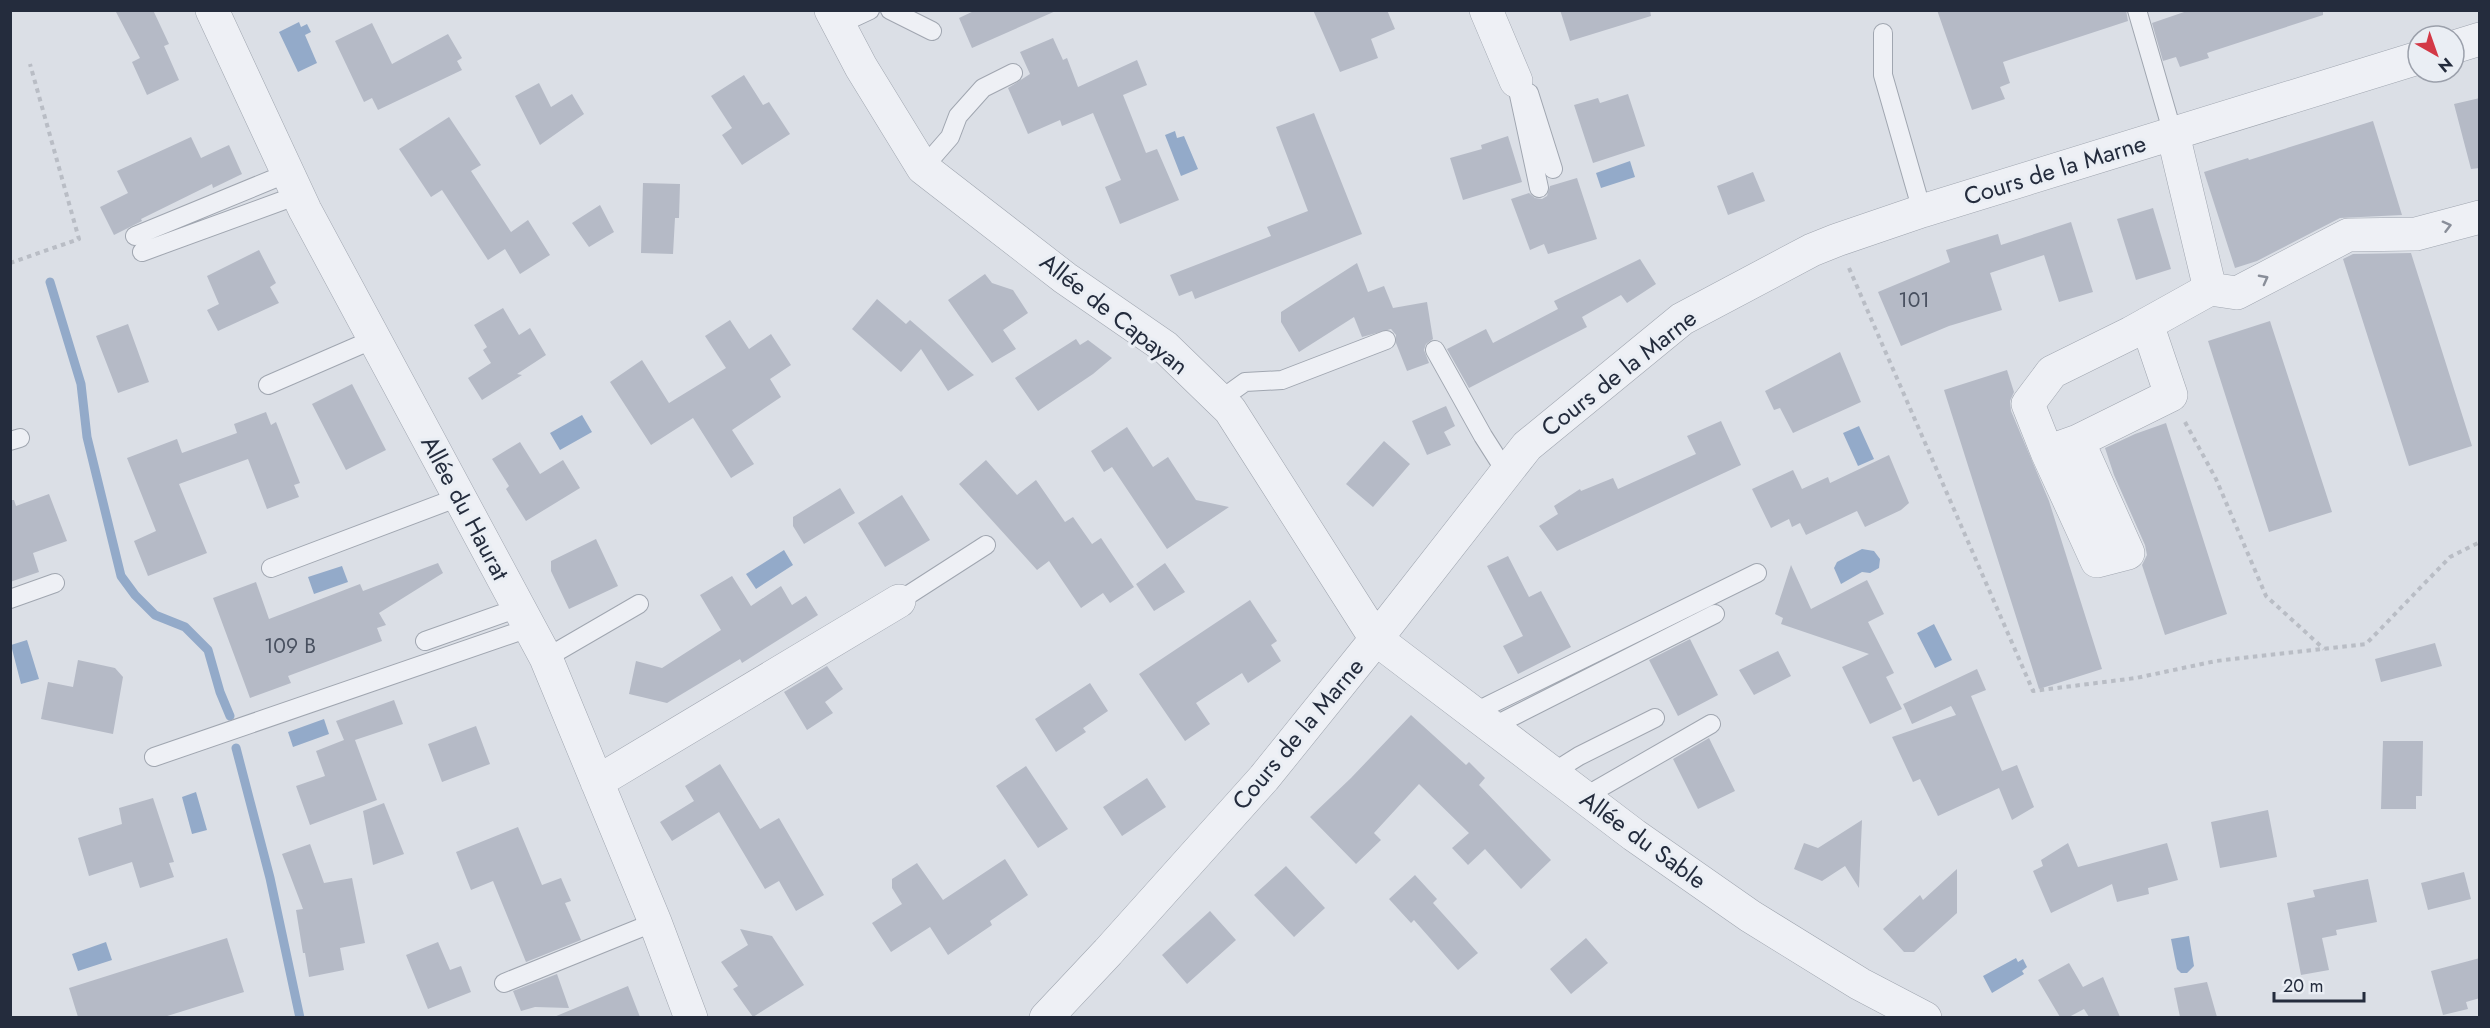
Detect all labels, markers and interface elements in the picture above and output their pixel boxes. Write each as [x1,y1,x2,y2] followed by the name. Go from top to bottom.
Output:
[2406,24,2466,84] north arrow
[2433,52,2458,78] text: N
[1959,125,2150,214] street label: Cours de la Marne
[2442,220,2452,233] one-way arrow
[1033,244,1196,383] street label: Allée de Capayan
[2258,275,2269,286] one-way arrow
[1898,285,1930,315] house number: 101
[1533,301,1704,445] street label: Cours de la Marne
[413,429,518,586] street label: Allée du Haurat
[264,631,316,661] house number: 109 B
[1223,650,1372,817] street label: Cours de la Marne
[1573,782,1714,897] street label: Allée du Sable
[2274,965,2364,1003] scale bar
[2283,973,2323,999] text: 20 m

